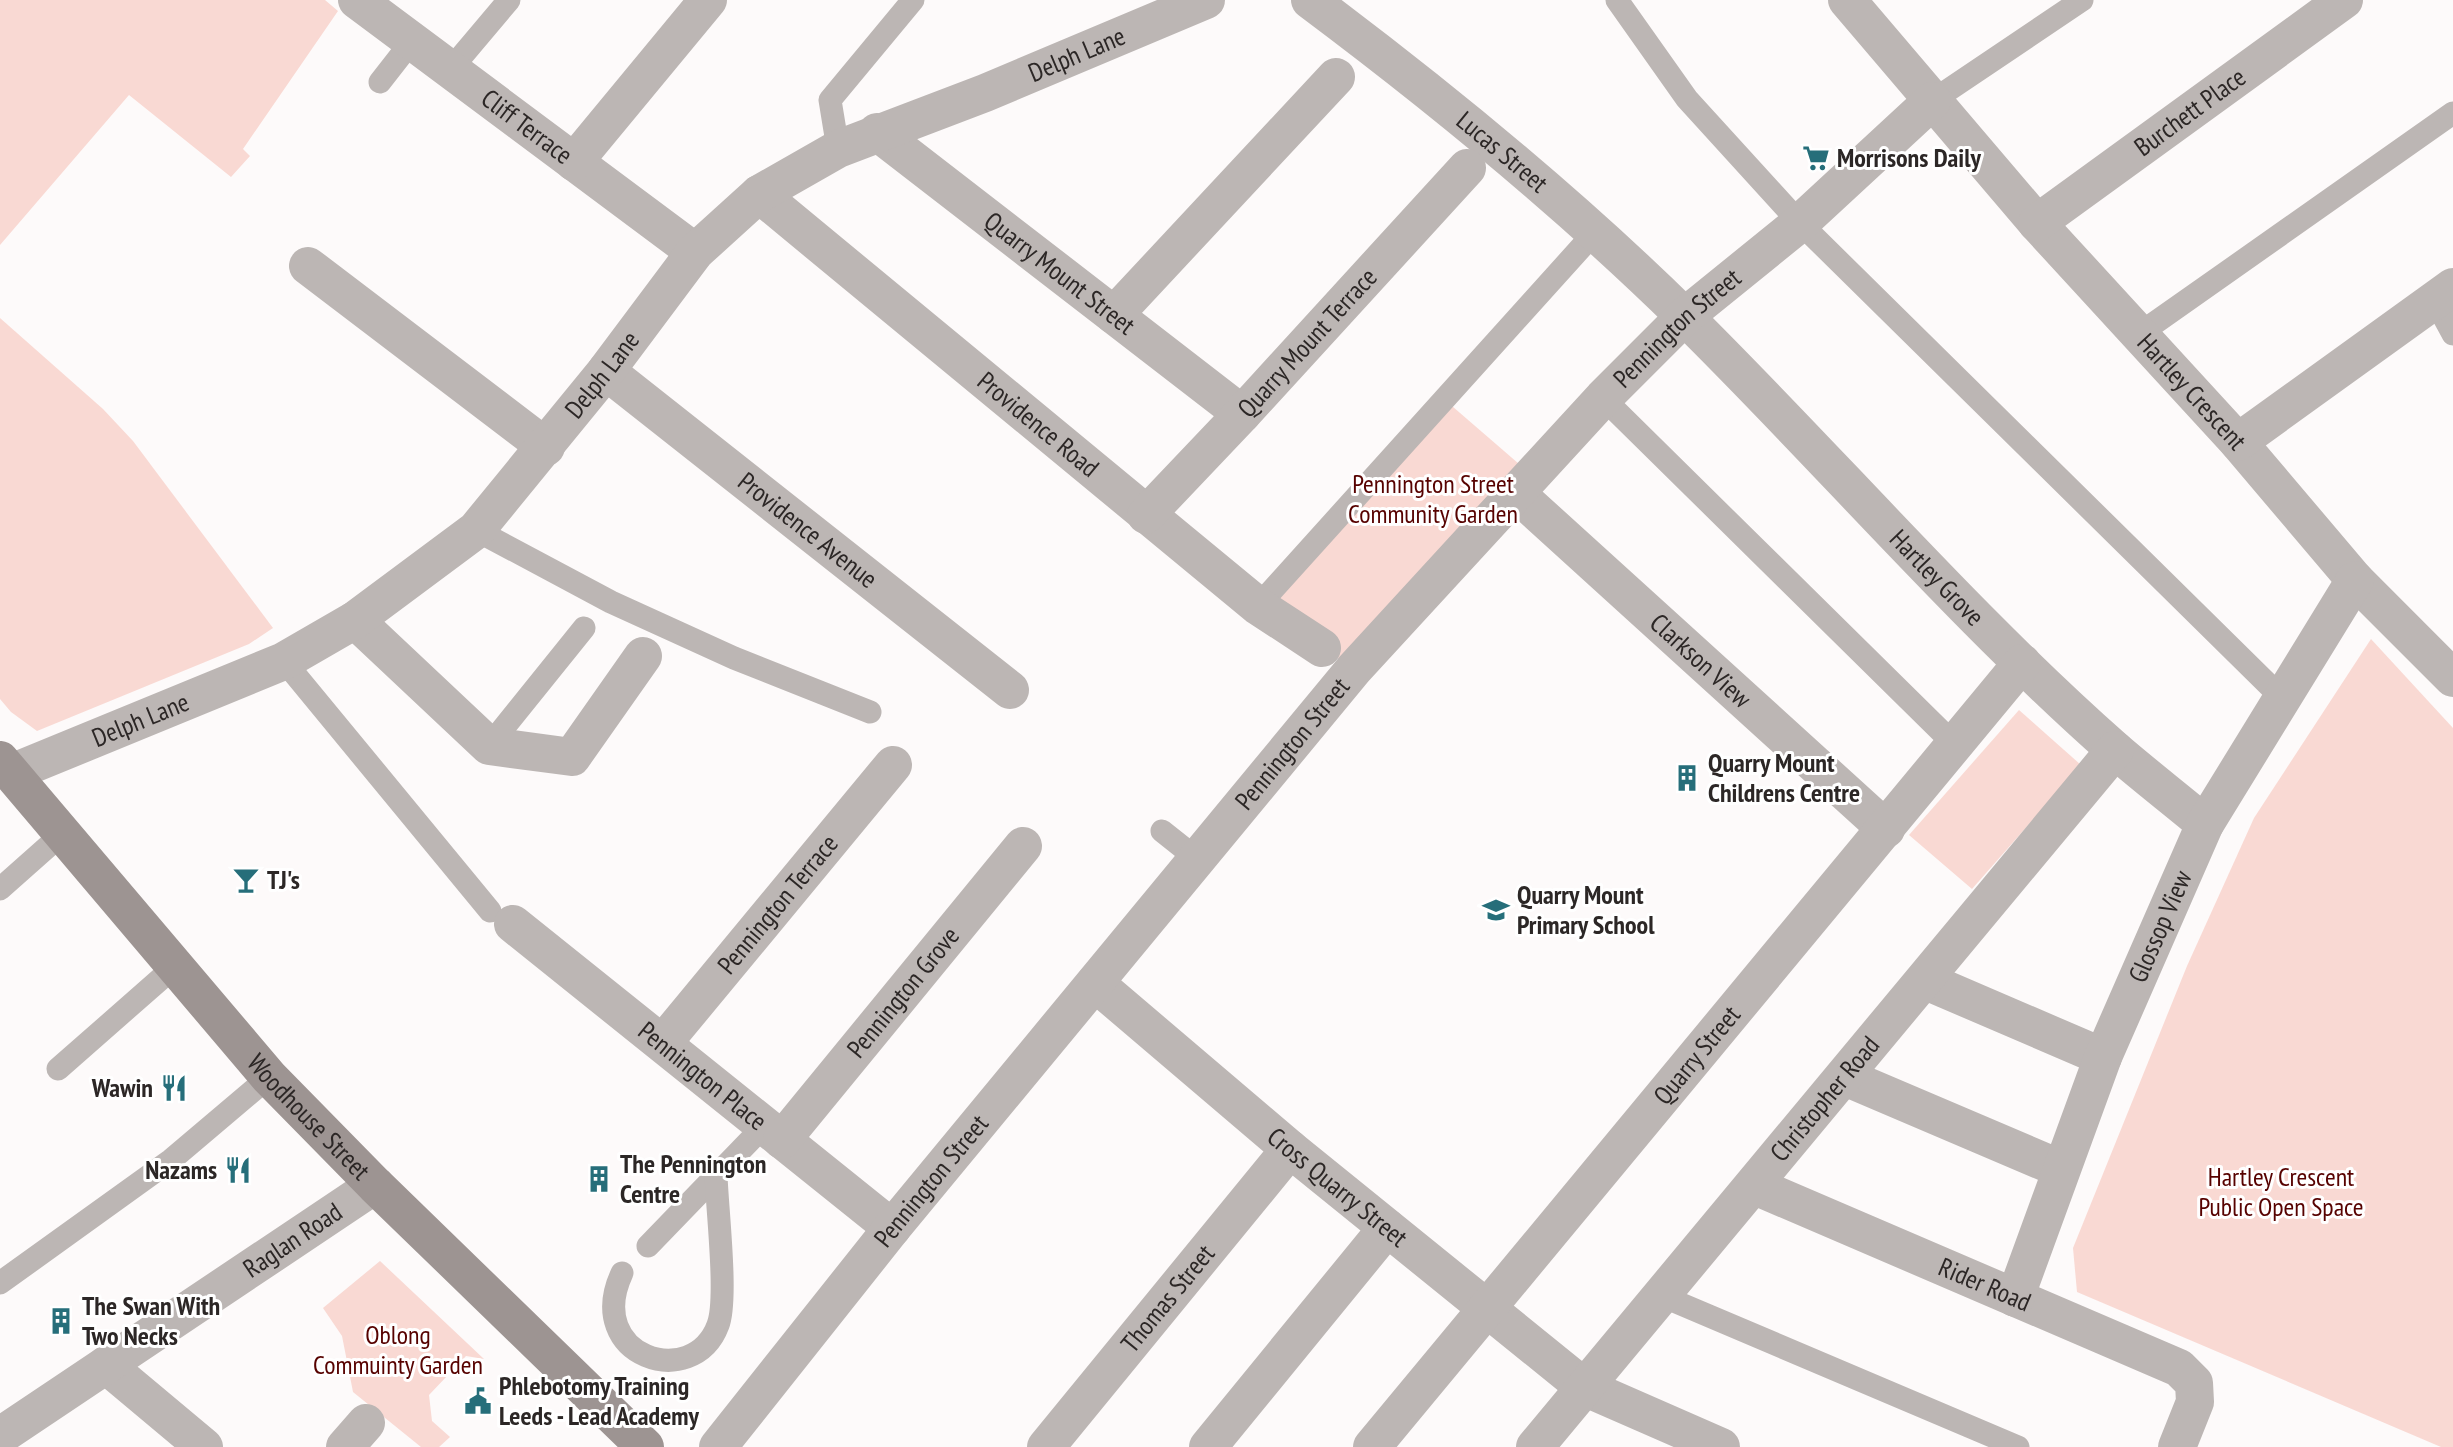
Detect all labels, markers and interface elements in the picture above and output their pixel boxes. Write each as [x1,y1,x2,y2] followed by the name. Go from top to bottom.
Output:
[1023,19,1130,89] street label: Delph Lane
[2127,60,2252,163] street label: Burchett Place
[475,81,580,171] street label: Cliff Terrace
[1450,104,1555,199] street label: Lucas Street
[1837,141,1982,174] place label: Morrisons Daily
[1801,143,1831,173] supermarket icon: Morrisons Daily
[978,204,1142,341] street label: Quarry Mount Street
[1230,261,1384,424] street label: Quarry Mount Terrace
[1606,261,1747,394] street label: Pennington Street
[557,324,646,425] street label: Delph Lane
[2131,326,2254,456] street label: Hartley Crescent
[971,364,1106,484] street label: Providence Road
[732,465,884,595] street label: Providence Avenue
[1348,467,1518,530] park label: Pennington Street Community Garden
[1883,522,1992,633] street label: Hartley Grove
[1643,606,1759,715] street label: Clarkson View
[1228,670,1356,816] street label: Pennington Street
[87,685,194,754] street label: Delph Lane
[1708,746,1860,809] place label: Quarry Mount Childrens Centre
[1672,763,1702,793] building icon: Quarry Mount Childrens Centre
[710,827,845,980] street label: Pennington Terrace
[267,863,300,896] place label: TJ's
[231,865,261,895] bar icon: TJ's
[2121,865,2199,987] street label: Glossop View
[1517,878,1655,941] place label: Quarry Mount Primary School
[1481,895,1511,925] school or university icon: Quarry Mount Primary School
[839,920,966,1064] street label: Pennington Grove
[1646,999,1747,1111] street label: Quarry Street
[632,1014,774,1137] street label: Pennington Place
[1763,1029,1886,1168] street label: Christopher Road
[240,1047,378,1187] street label: Woodhouse Street
[91,1071,153,1104] place label: Wawin
[159,1073,189,1103] restaurant icon: Wawin
[866,1108,995,1253] street label: Pennington Street
[1261,1120,1415,1254] street label: Cross Quarry Street
[620,1147,766,1210] place label: The Pennington Centre
[145,1153,217,1186] place label: Nazams
[223,1155,253,1185] restaurant icon: Nazams
[2198,1160,2364,1223] park label: Hartley Crescent Public Open Space
[584,1164,614,1194] building icon: The Pennington Centre
[237,1195,348,1285] street label: Raglan Road
[1113,1237,1221,1359] street label: Thomas Street
[1934,1250,2036,1318] street label: Rider Road
[82,1289,220,1352] place label: The Swan With Two Necks
[46,1306,76,1336] building icon: The Swan With Two Necks
[313,1318,483,1381] park label: Oblong Commuinty Garden
[499,1369,700,1432] place label: Phlebotomy Training Leeds - Lead Academy
[463,1386,493,1416] public building icon: Phlebotomy Training Leeds - Lead Academy

